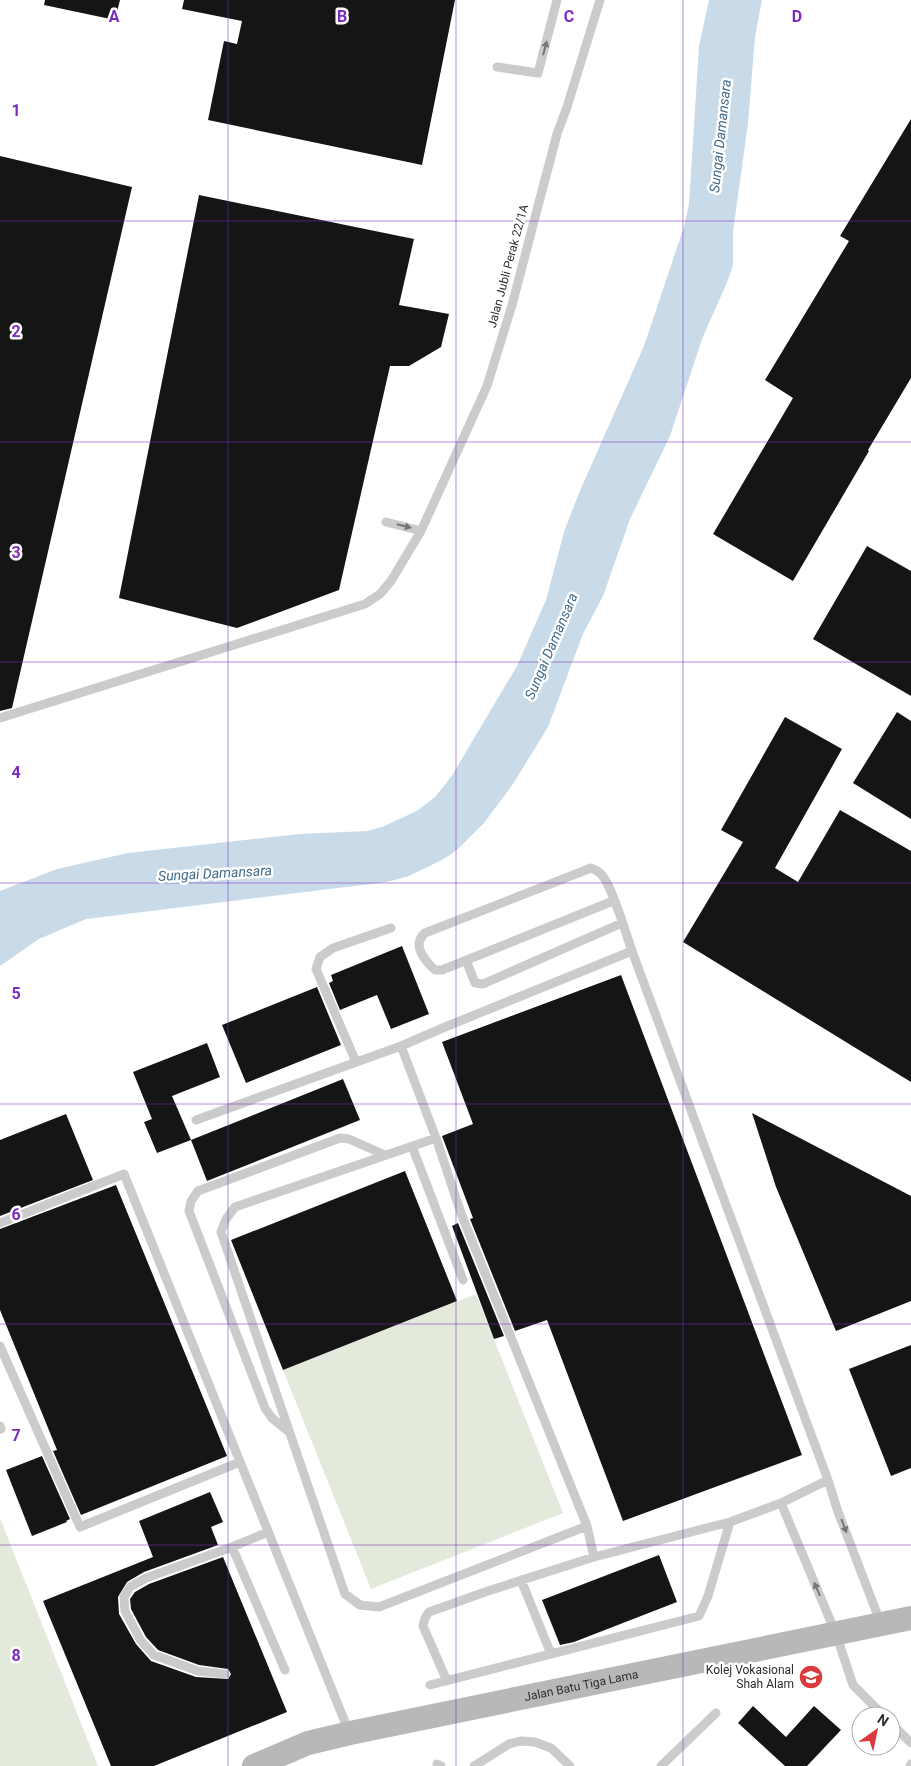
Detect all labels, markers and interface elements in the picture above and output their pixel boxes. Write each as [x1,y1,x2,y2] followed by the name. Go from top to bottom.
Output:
[109,7,120,26] text: A
[337,7,347,26] text: B
[564,7,574,26] text: C
[792,7,802,26] text: D
[541,41,549,56] one-way arrow
[706,78,734,194] water label: Sungai Damansara
[11,101,21,120] text: 1
[485,203,531,329] street label: Jalan Jubli Perak 22/1A
[11,322,21,341] text: 2
[396,522,411,530] one-way arrow
[11,543,21,562] text: 3
[521,590,581,702] water label: Sungai Damansara
[11,763,21,782] text: 4
[158,862,272,884] water label: Sungai Damansara
[11,984,21,1003] text: 5
[11,1205,21,1224] text: 6
[11,1426,21,1445] text: 7
[840,1519,848,1534] one-way arrow
[813,1581,821,1596] one-way arrow
[11,1646,21,1665] text: 8
[706,1663,794,1691] place label: Kolej Vokasional Shah Alam
[798,1664,824,1690] school or university icon: Kolej Vokasional Shah Alam
[523,1667,640,1704] street label: Jalan Batu Tiga Lama
[851,1706,901,1756] north arrow
[875,1711,892,1730] text: N

